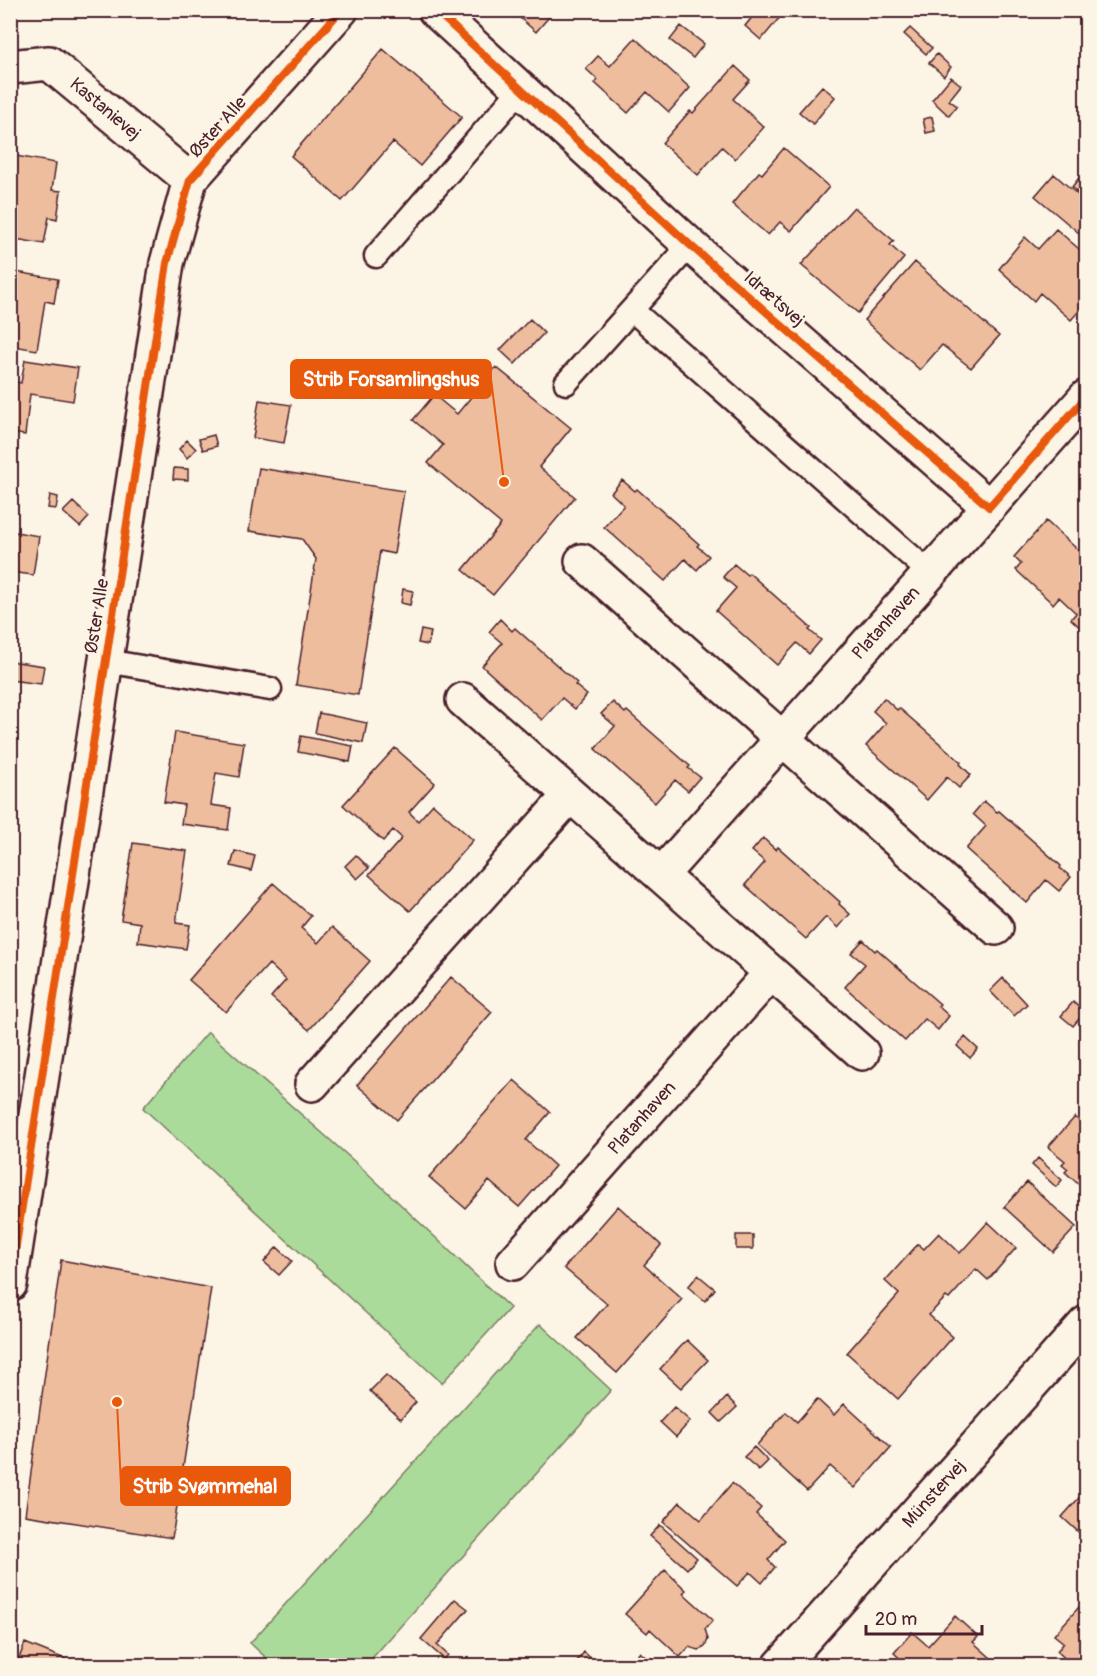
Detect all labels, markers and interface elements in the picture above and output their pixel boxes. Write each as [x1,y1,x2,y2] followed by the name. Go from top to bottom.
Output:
[65,73,145,145] street label: Kastanievej
[184,91,252,163] street label: Øster Alle
[739,266,809,332] street label: Idrætsvej
[291,360,491,398] callout: Strib Forsamlingshus
[303,367,479,392] text: Strib Forsamlingshus
[80,577,114,655] street label: Øster Alle
[847,582,925,664] street label: Platanhaven
[603,1077,681,1159] street label: Platanhaven
[897,1455,971,1533] street label: Münstervej
[121,1467,290,1505] callout: Strib Svømmehal
[133,1474,277,1499] text: Strib Svømmehal
[866,1598,982,1636] scale bar
[875,1608,917,1631] text: 20 m

